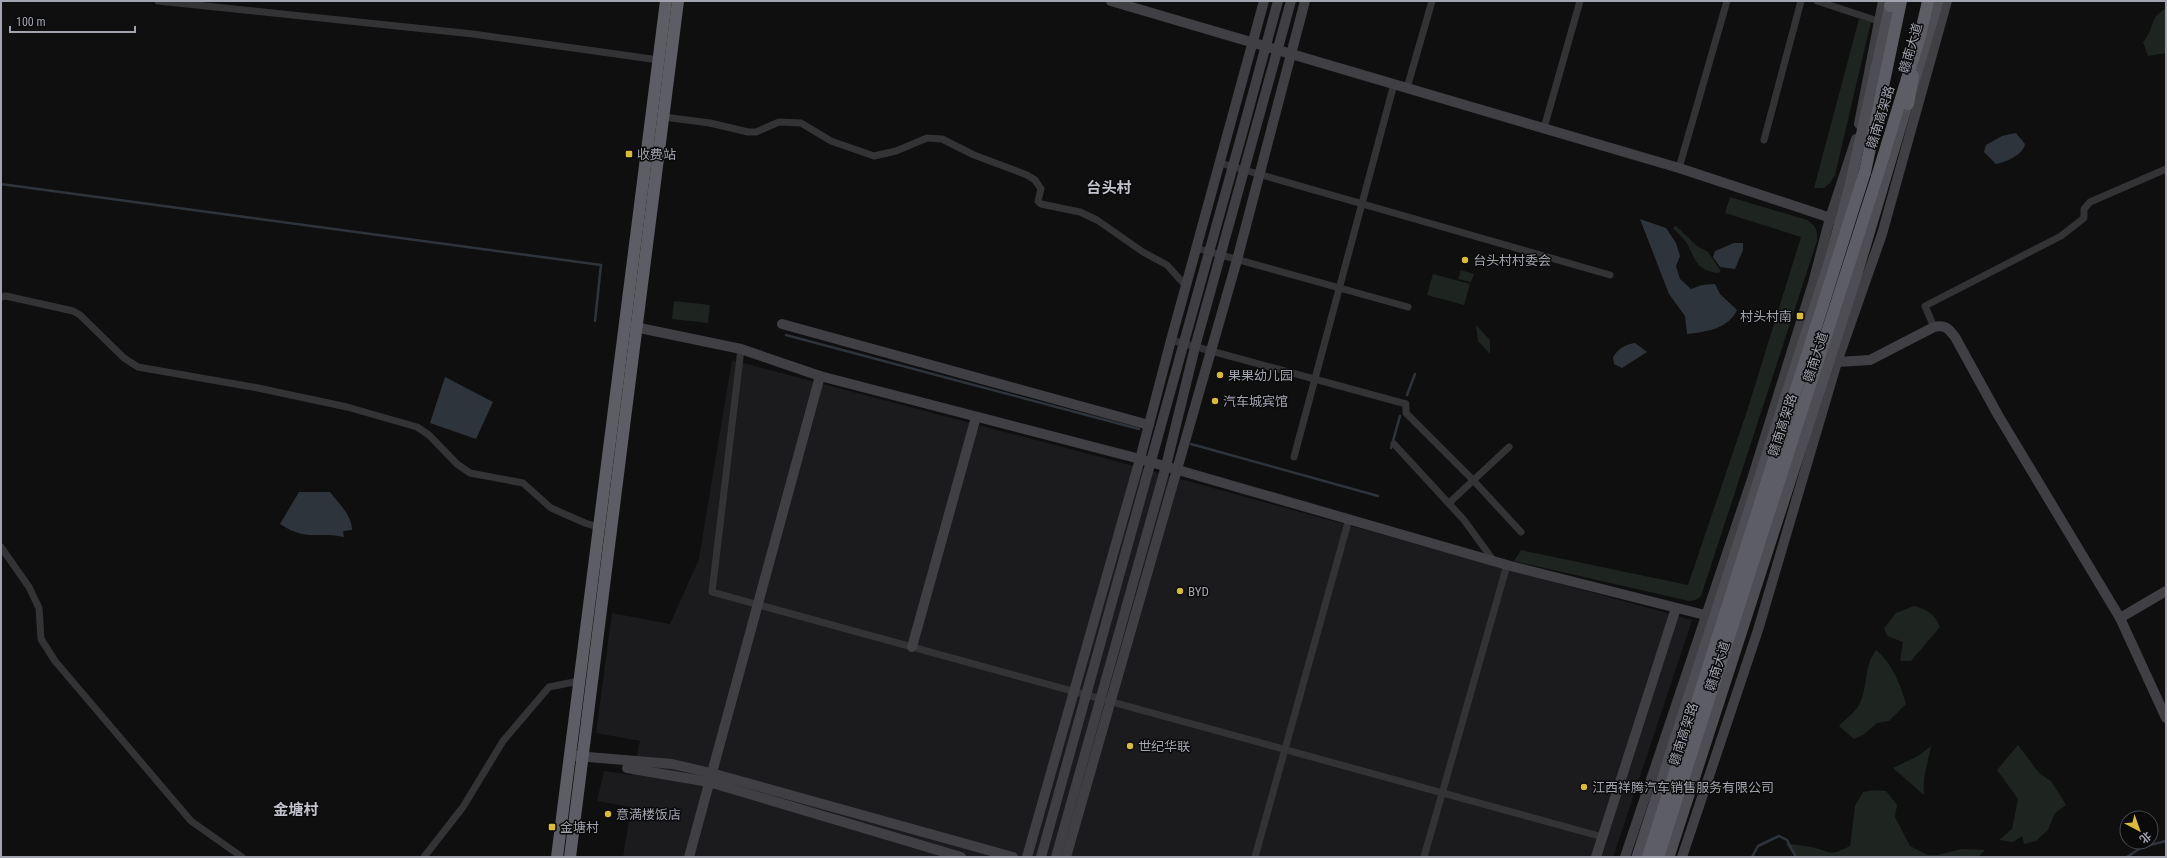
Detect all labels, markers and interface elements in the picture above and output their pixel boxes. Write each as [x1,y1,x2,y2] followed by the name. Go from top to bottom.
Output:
[10,8,135,34] scale bar
[16,15,46,29] text: 100 m
[1896,21,1925,75] street label: 赣南大道
[1864,84,1897,150] street label: 赣南高架路
[637,147,676,162] place label: 收费站
[624,149,634,159] marker: 收费站
[1086,179,1132,197] district label: 台头村
[1473,253,1551,268] place label: 台头村村委会
[1460,255,1470,265] marker: 台头村村委会
[1740,309,1792,324] place label: 村头村南
[1795,311,1805,321] marker: 村头村南
[1800,330,1831,384] street label: 赣南大道
[1228,368,1293,383] place label: 果果幼儿园
[1215,370,1225,380] marker: 果果幼儿园
[1765,392,1800,458] street label: 赣南高架路
[1223,394,1288,409] place label: 汽车城宾馆
[1210,396,1220,406] marker: 汽车城宾馆
[1188,584,1209,599] place label: BYD
[1175,586,1185,596] marker: BYD
[1702,639,1733,693] street label: 赣南大道
[1666,701,1701,767] street label: 赣南高架路
[1138,739,1190,754] place label: 世纪华联
[1125,741,1135,751] marker: 世纪华联
[1592,780,1774,795] place label: 江西祥腾汽车销售服务有限公司
[1579,782,1589,792] marker: 江西祥腾汽车销售服务有限公司
[273,801,319,819] district label: 金塘村
[616,807,681,822] place label: 意満楼饭店
[603,809,613,819] marker: 意満楼饭店
[2119,810,2159,850] north arrow
[560,820,599,835] place label: 金塘村
[547,822,557,832] marker: 金塘村
[2137,829,2154,846] text: 北

